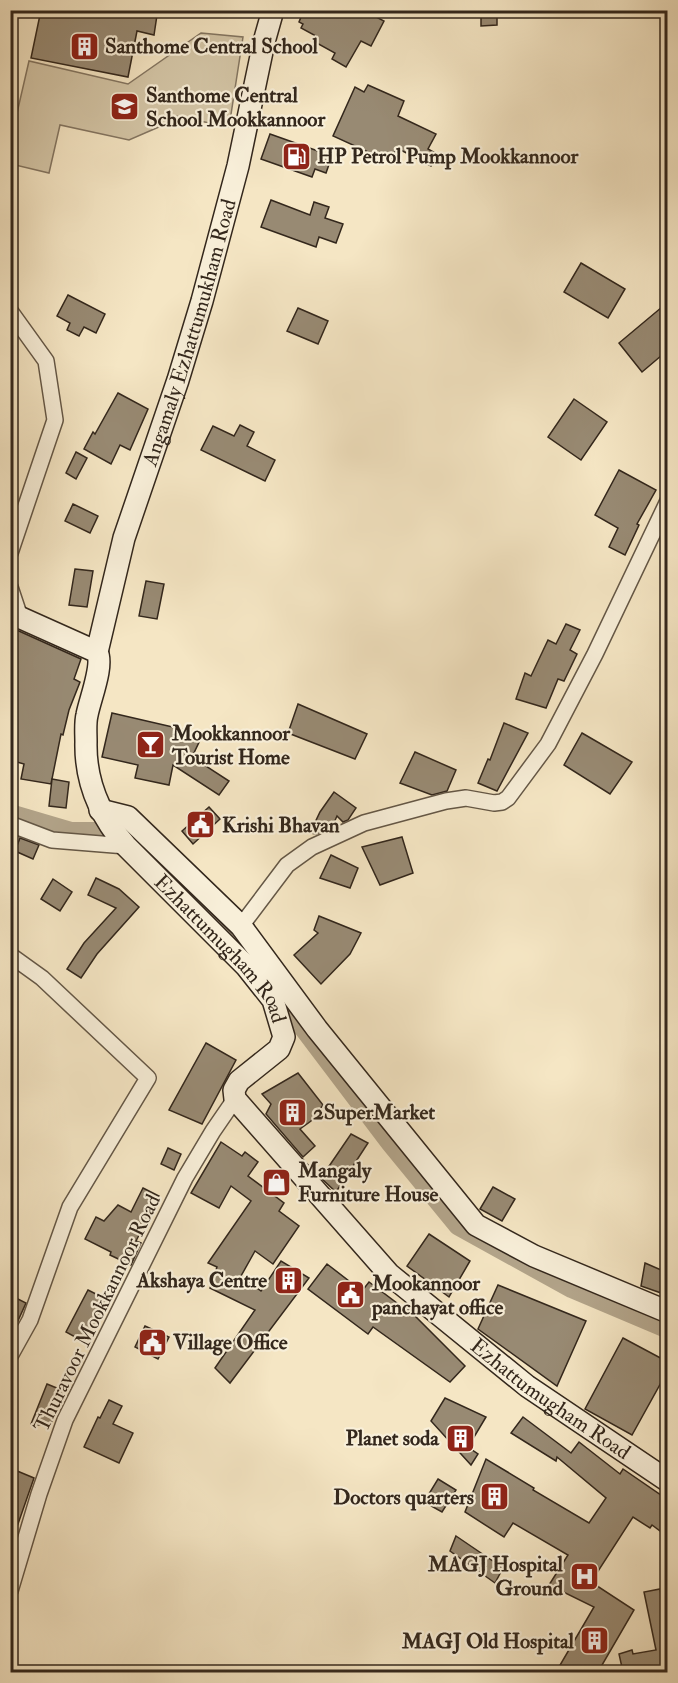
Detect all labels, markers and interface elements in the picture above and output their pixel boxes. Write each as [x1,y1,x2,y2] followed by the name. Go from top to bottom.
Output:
[68,30,100,62] building icon: Santhome Central School
[105,33,319,60] place label: Santhome Central School
[146,82,326,133] place label: Santhome Central School Mookkannoor
[109,91,141,123] school or university icon: Santhome Central School Mookkannoor
[280,140,312,172] fuel station icon: HP Petrol Pump Mookkannoor
[317,143,580,170] place label: HP Petrol Pump Mookkannoor
[136,195,243,471] street label: Angamaly Ezhattumukham Road
[171,720,291,771] place label: Mookkannoor Tourist Home
[135,729,167,761] bar icon: Mookkannoor Tourist Home
[185,809,217,841] public building icon: Krishi Bhavan
[222,812,340,839] place label: Krishi Bhavan
[148,869,292,1027] street label: Ezhattumugham Road
[276,1096,308,1128] building icon: 2SuperMarket
[313,1099,435,1126] place label: 2SuperMarket
[297,1157,438,1208] place label: Mangaly Furniture House
[261,1166,293,1198] shop icon: Mangaly Furniture House
[28,1189,167,1437] street label: Thuravoor Mookkannoor Road
[272,1264,304,1296] building icon: Akshaya Centre
[136,1267,267,1294] place label: Akshaya Centre
[371,1270,503,1321] place label: Mookannoor panchayat office
[335,1279,367,1311] public building icon: Mookannoor panchayat office
[136,1326,168,1358] public building icon: Village Office
[172,1329,288,1356] place label: Village Office
[465,1332,636,1466] street label: Ezhattumugham Road
[444,1422,476,1454] building icon: Planet soda
[346,1425,440,1452] place label: Planet soda
[479,1481,511,1513] building icon: Doctors quarters
[333,1484,474,1511] place label: Doctors quarters
[427,1551,564,1602] place label: MAGJ Hospital Ground
[568,1560,600,1592] hospital icon: MAGJ Hospital Ground
[579,1625,611,1657] building icon: MAGJ Old Hospital
[401,1628,575,1655] place label: MAGJ Old Hospital

